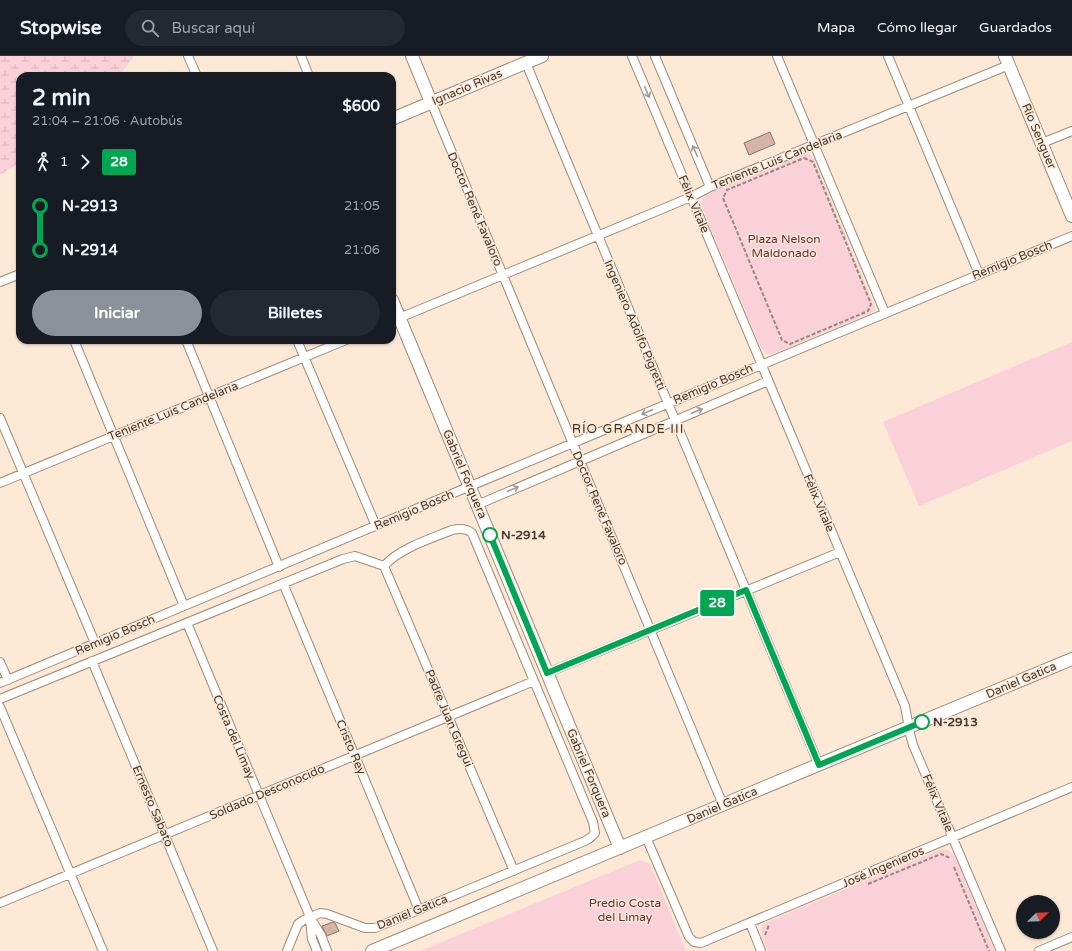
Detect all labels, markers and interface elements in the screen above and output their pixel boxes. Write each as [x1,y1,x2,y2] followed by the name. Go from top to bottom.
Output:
[125,10,405,46] search box
[20,17,101,39] text: Stopwise
[139,17,161,39] icon: search
[171,19,255,37] text: Buscar aquí
[817,19,855,36] text: Mapa
[877,19,957,36] text: Cómo llegar
[979,19,1052,36] text: Guardados
[430,66,504,108] street label: Ignacio Rivas
[32,85,91,111] text: 2 min
[643,86,651,98] one-way arrow
[342,97,380,115] text: $600
[1019,101,1059,171] street label: Río Senguer
[32,113,182,129] text: 21:04 – 21:06 · Autobús
[710,127,844,193] street label: Teniente Luis Candelaria
[690,146,698,158] one-way arrow
[445,150,505,268] street label: Doctor René Favaloro
[32,151,54,173] icon: walk
[74,151,96,173] icon: forward
[110,153,128,170] text: 28
[60,154,68,170] text: 1
[676,173,713,235] street label: Félix Vitale
[62,197,118,215] text: N-2913
[344,198,380,214] text: 21:05
[747,232,821,260] park label: Plaza Nelson Maldonado
[970,238,1054,282] street label: Remigio Bosch
[62,241,118,259] text: N-2914
[344,242,380,258] text: 21:06
[601,258,669,392] street label: Ingeniero Adolfo Pigretti
[32,290,202,336] button: Iniciar
[210,290,380,336] button: Billetes
[671,361,755,407] street label: Remigio Bosch
[106,378,240,444] street label: Teniente Luis Candelaria
[691,407,703,415] one-way arrow
[642,409,654,416] one-way arrow
[572,421,684,437] district label: RÍO GRANDE III
[440,427,490,521] street label: Gabriel Forquera
[570,449,630,567] street label: Doctor René Favaloro
[801,472,838,534] street label: Félix Vitale
[507,485,519,493] one-way arrow
[372,487,456,533] street label: Remigio Bosch
[482,527,498,543] marker: N-2914
[501,528,546,542] place label: N-2914
[699,590,735,616] line badge: 28
[708,594,726,611] text: 28
[73,612,157,658] street label: Remigio Bosch
[984,659,1058,701] street label: Daniel Gatica
[422,667,476,769] street label: Padre Juan Gregui
[210,693,258,782] street label: Costa del Limay
[914,714,930,730] marker: N-2913
[933,715,978,729] place label: N-2913
[333,717,369,777] street label: Cristo Rey
[564,726,614,820] street label: Gabriel Forquera
[207,761,327,823] street label: Soldado Desconocido
[130,763,176,849] street label: Ernesto Sabato
[920,772,957,834] street label: Félix Vitale
[685,784,759,826] street label: Daniel Gatica
[840,843,927,891] street label: José Ingenieros
[374,891,450,933] street label: Daniel Gatica
[1016,895,1060,939] north arrow
[1016,895,1060,939] map controls
[589,896,661,924] park label: Predio Costa del Limay

